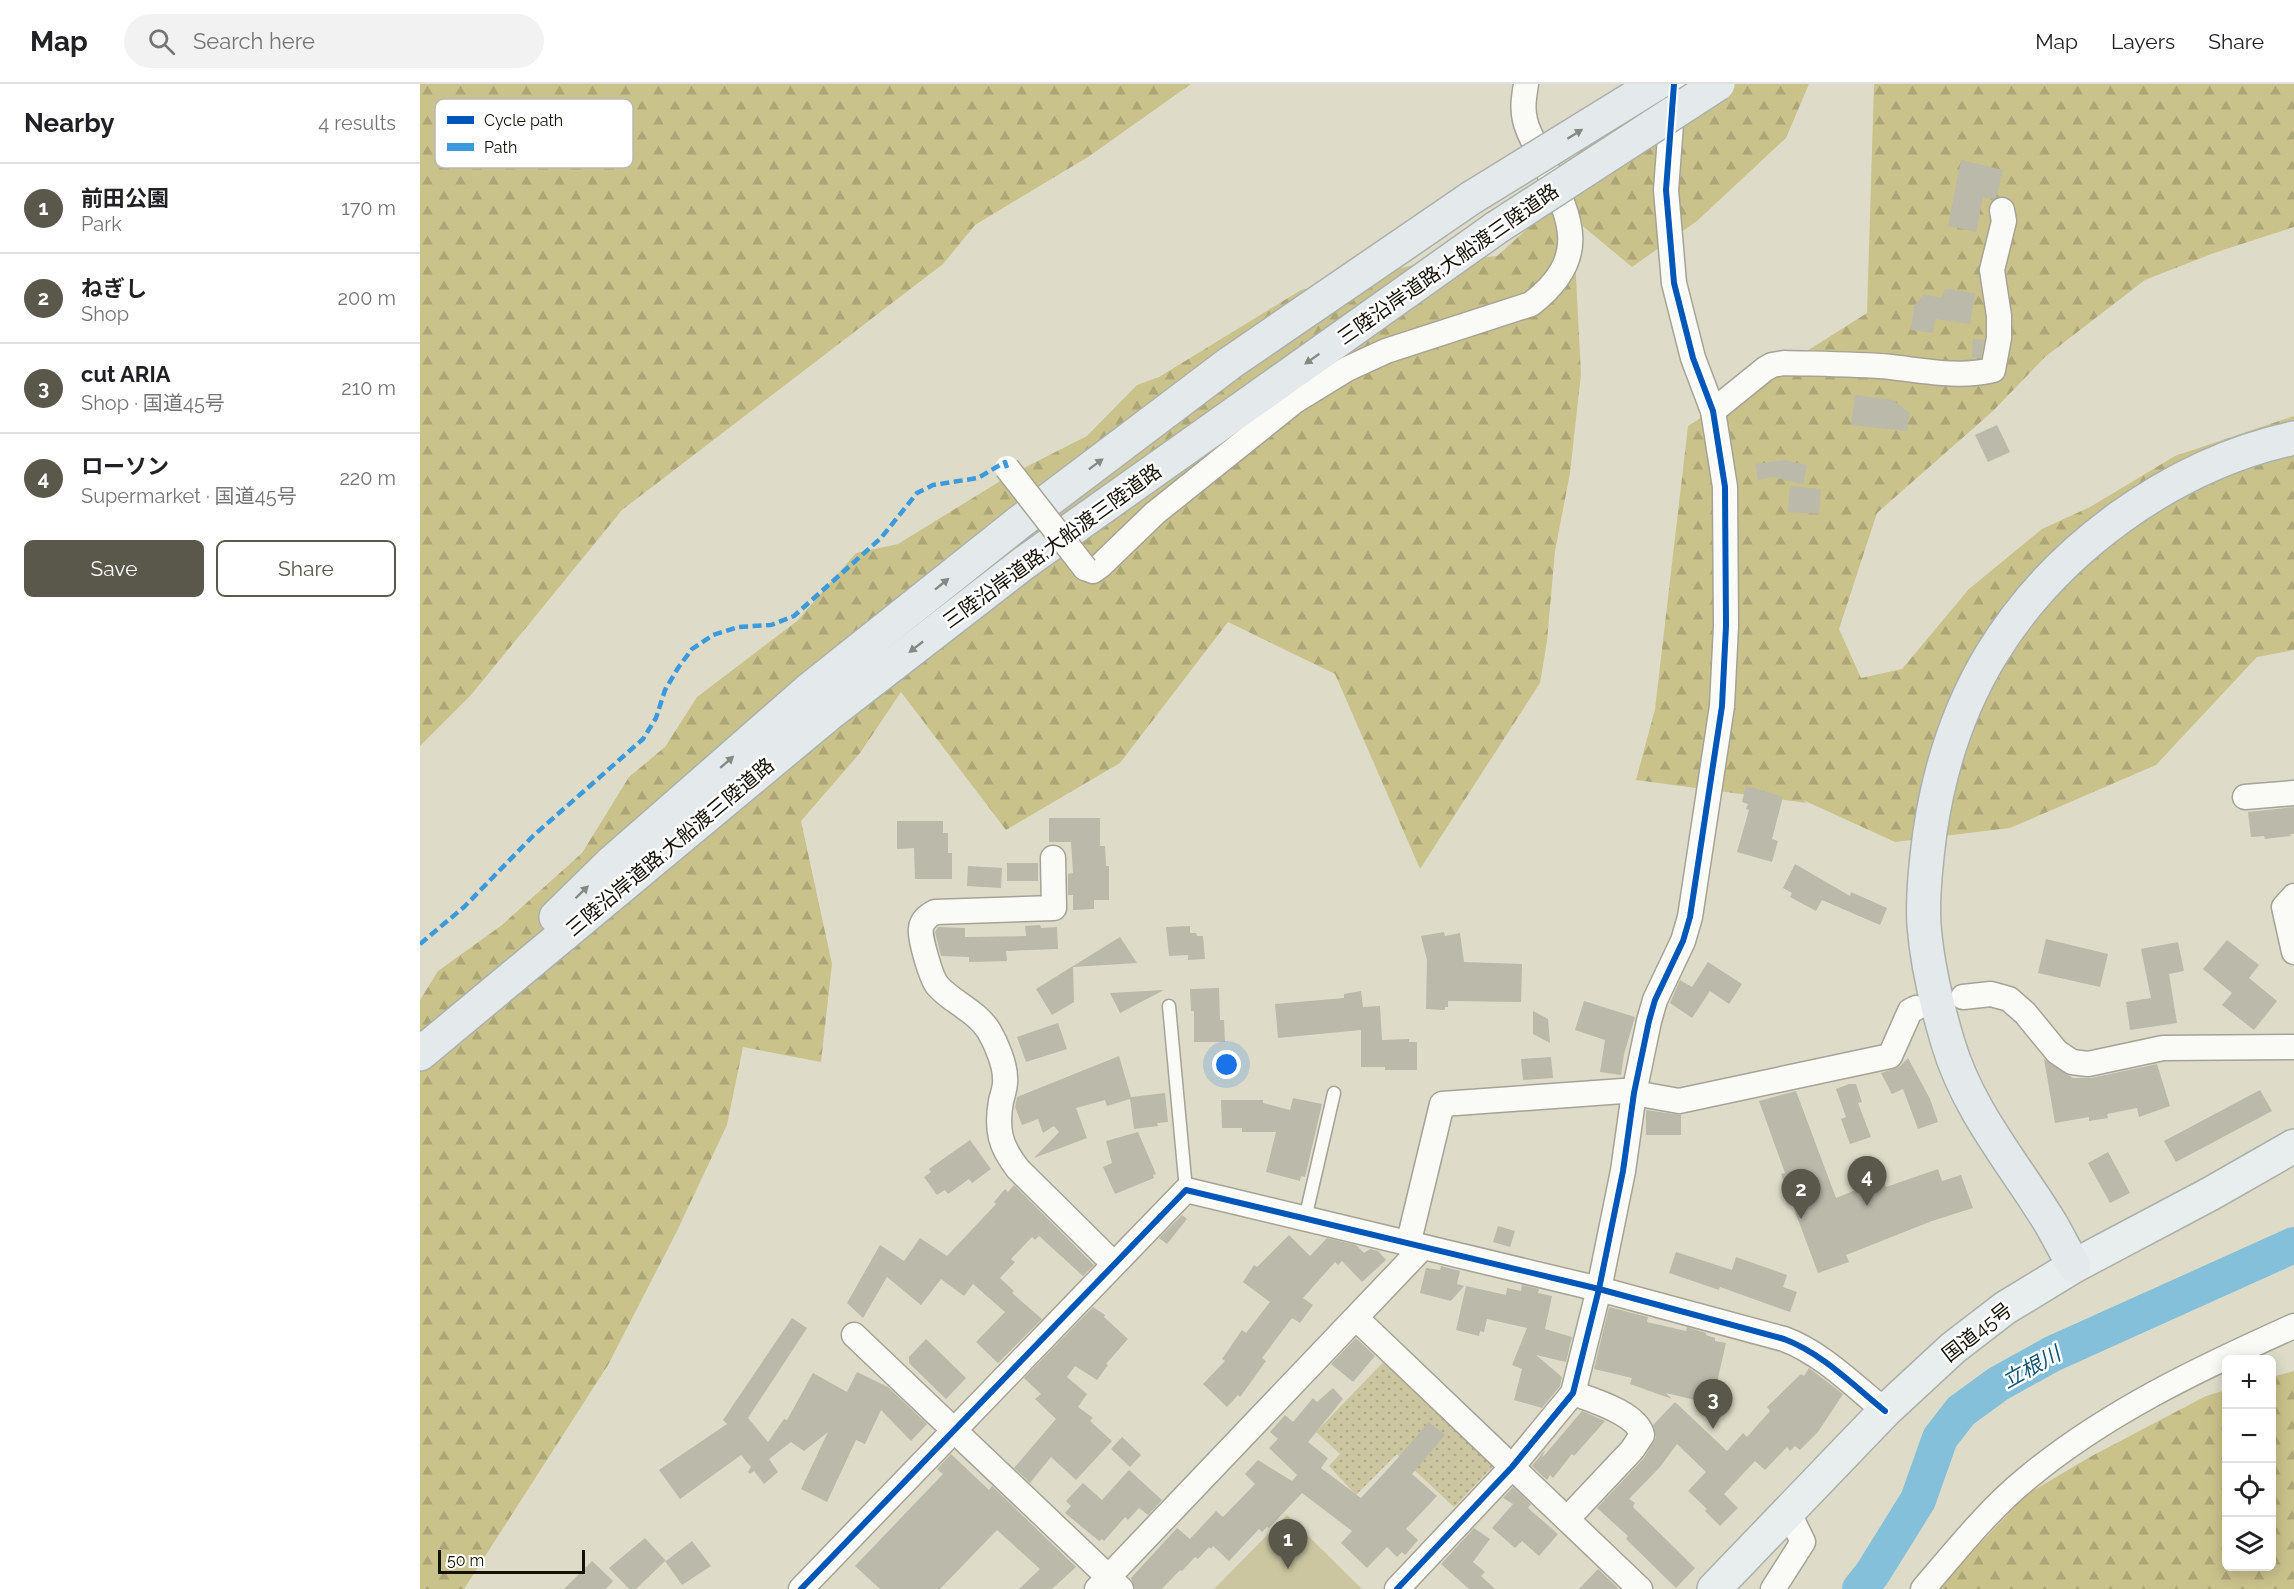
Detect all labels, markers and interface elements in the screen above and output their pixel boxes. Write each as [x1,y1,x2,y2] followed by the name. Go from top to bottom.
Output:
[124,14,544,68] search box
[30,25,88,58] text: Map
[145,25,178,58] icon: search
[193,28,315,54] text: Search here
[2035,29,2078,54] text: Map
[2111,29,2175,54] text: Layers
[2208,29,2264,54] text: Share
[435,99,633,168] legend
[24,108,114,138] text: Nearby
[318,111,396,135] text: 4 results
[484,111,563,130] text: Cycle path
[1567,129,1583,140] one-way arrow
[484,138,517,157] text: Path
[1333,178,1563,350] street label: 三陸沿岸道路;大船渡三陸道路
[81,185,169,211] text: 前田公園
[39,196,48,220] text: 1
[341,196,396,220] text: 170 m
[81,212,122,236] text: Park
[81,275,147,301] text: ねぎし
[38,286,49,310] text: 2
[338,286,396,310] text: 200 m
[81,302,129,326] text: Shop
[1304,353,1320,365] one-way arrow
[81,361,171,387] text: cut ARIA
[38,376,49,400] text: 3
[341,376,396,400] text: 210 m
[81,391,225,415] text: Shop · 国道45号
[81,453,169,479] text: ローソン
[1088,458,1104,471] one-way arrow
[938,459,1166,633] street label: 三陸沿岸道路;大船渡三陸道路
[38,466,49,490] text: 4
[339,466,396,490] text: 220 m
[81,484,297,508] text: Supermarket · 国道45号
[24,540,204,597] button: Save
[216,540,396,597] button: Share
[934,577,950,590] one-way arrow
[909,640,924,652] one-way arrow
[561,753,779,941] street label: 三陸沿岸道路;大船渡三陸道路
[719,755,735,768] one-way arrow
[574,885,588,899] one-way arrow
[1212,1050,1241,1079] your location
[1848,1156,1886,1206] pin: 4
[1782,1170,1820,1219] pin: 2
[1937,1297,2017,1367] street label: 国道45号
[1997,1340,2066,1393] water label: 立根川
[2222,1355,2276,1571] map controls
[2222,1355,2276,1409] button: +
[1694,1380,1732,1429] pin: 3
[2222,1409,2276,1463] button: −
[2222,1463,2276,1517] button: locate
[2222,1517,2276,1571] button: layers
[1268,1520,1308,1569] pin: 1
[438,1547,585,1574] scale bar
[447,1551,484,1570] text: 50 m

